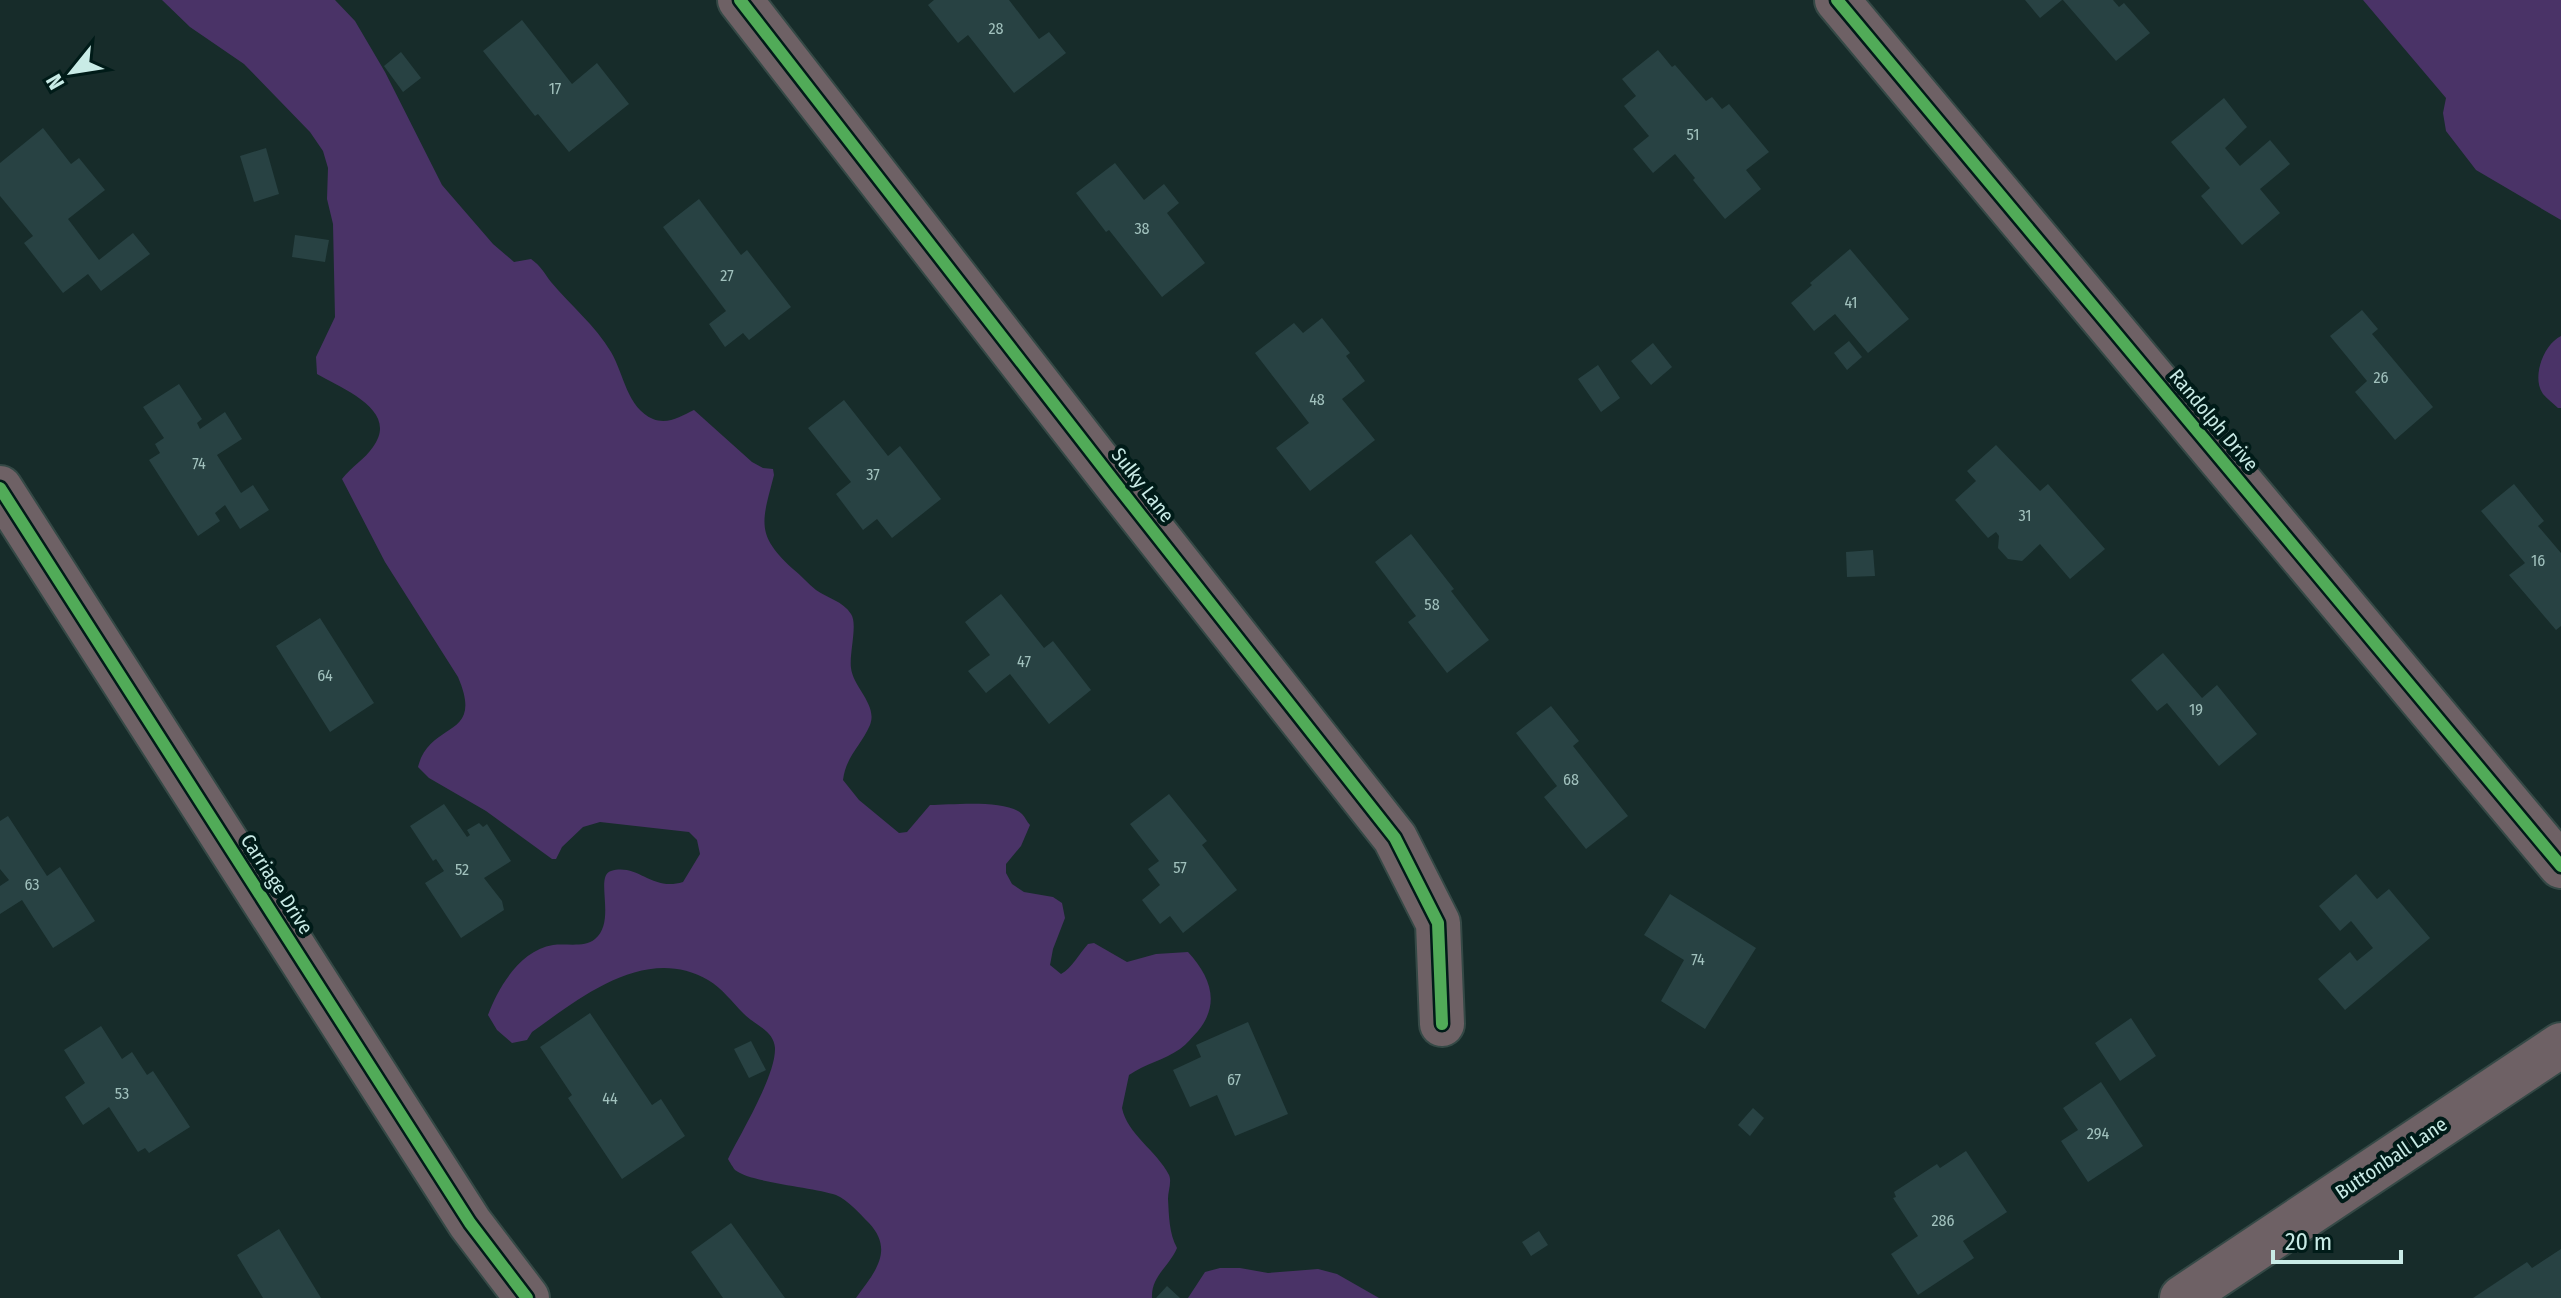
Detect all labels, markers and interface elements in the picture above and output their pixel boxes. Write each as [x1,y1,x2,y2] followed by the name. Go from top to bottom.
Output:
[988,19,1004,38] house number: 28
[32,32,112,112] north arrow
[40,69,70,94] text: N
[549,79,562,98] house number: 17
[1687,125,1699,144] house number: 51
[1134,219,1150,238] house number: 38
[720,266,734,285] house number: 27
[1844,293,1858,312] house number: 41
[2164,364,2264,476] street label: Randolph Drive
[2374,368,2389,387] house number: 26
[1309,390,1325,409] house number: 48
[1107,443,1179,527] street label: Sulky Lane
[192,454,206,473] house number: 74
[866,465,880,484] house number: 37
[2018,506,2032,525] house number: 31
[2531,551,2545,570] house number: 16
[1424,595,1440,614] house number: 58
[1017,652,1031,671] house number: 47
[317,666,333,685] house number: 64
[2189,700,2203,719] house number: 19
[1563,770,1579,789] house number: 68
[236,830,318,938] street label: Carriage Drive
[1173,858,1187,877] house number: 57
[455,860,469,879] house number: 52
[24,875,40,894] house number: 63
[1691,950,1705,969] house number: 74
[1227,1070,1242,1089] house number: 67
[115,1084,129,1103] house number: 53
[602,1089,618,1108] house number: 44
[2331,1112,2451,1204] street label: Buttonball Lane
[2087,1124,2109,1143] house number: 294
[1932,1211,1955,1230] house number: 286
[2273,1214,2401,1264] scale bar
[2285,1228,2332,1256] text: 20 m

